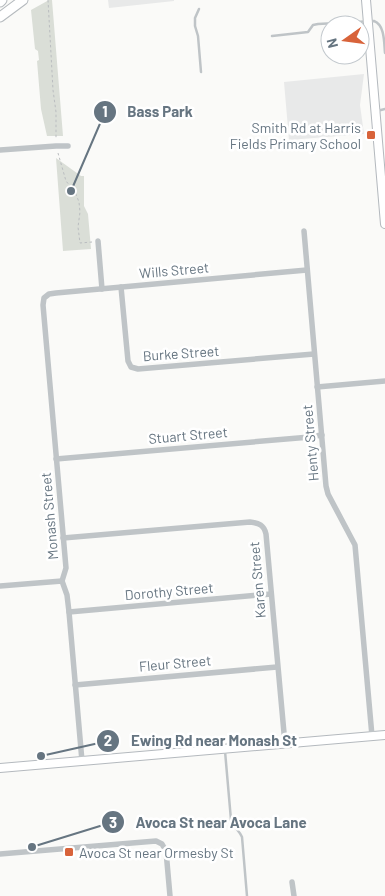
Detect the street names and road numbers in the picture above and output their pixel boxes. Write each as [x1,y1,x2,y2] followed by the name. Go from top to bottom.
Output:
[138,258,210,282] street label: Wills Street
[142,342,220,364] street label: Burke Street
[298,404,322,482] street label: Henty Street
[148,423,228,447] street label: Stuart Street
[37,472,61,560] street label: Monash Street
[245,541,269,619] street label: Karen Street
[124,579,214,603] street label: Dorothy Street
[138,651,212,675] street label: Fleur Street

